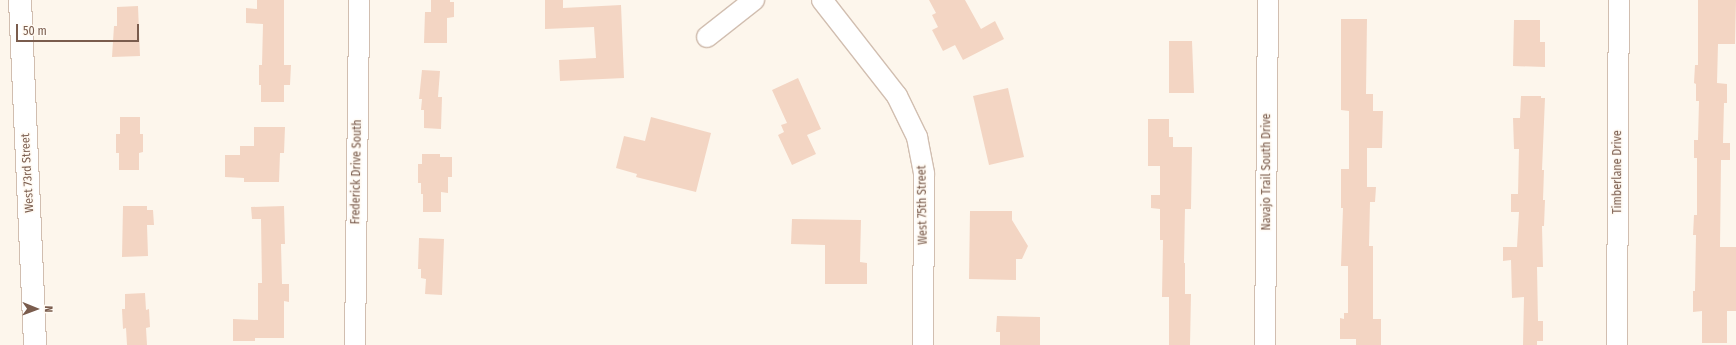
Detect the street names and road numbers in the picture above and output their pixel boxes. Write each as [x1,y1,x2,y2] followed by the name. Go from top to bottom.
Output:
[1260,114,1274,230] street label: Navajo Trail South Drive
[349,120,365,224] street label: Frederick Drive South
[1611,130,1625,214] street label: Timberlane Drive
[19,133,37,213] street label: West 73rd Street
[915,165,931,245] street label: West 75th Street

